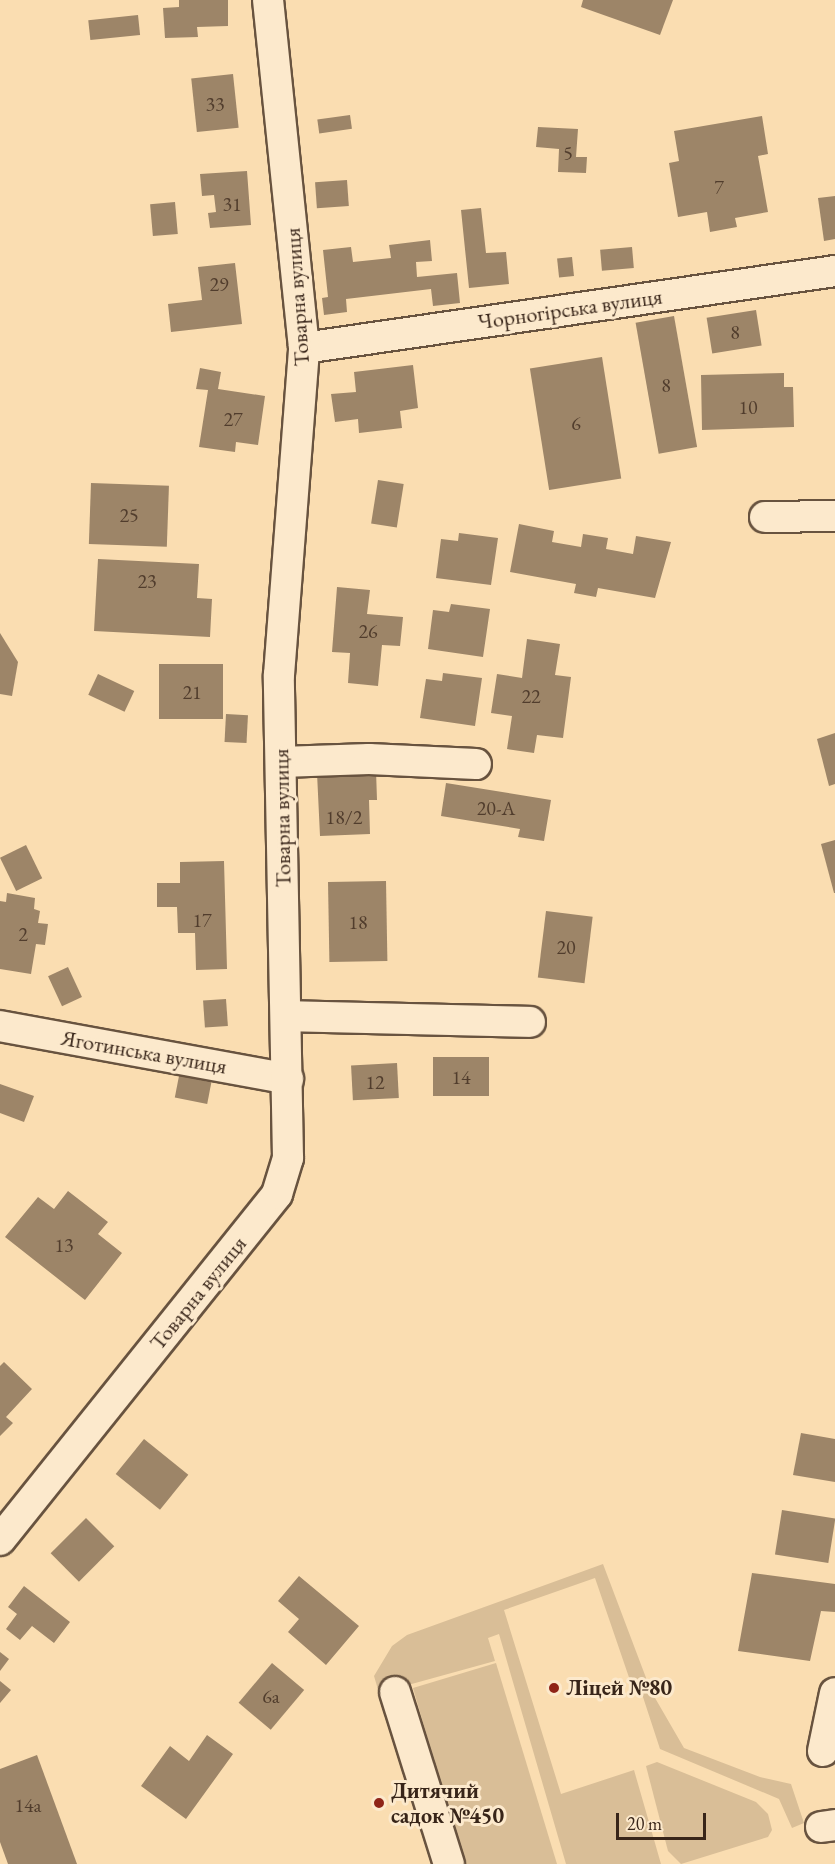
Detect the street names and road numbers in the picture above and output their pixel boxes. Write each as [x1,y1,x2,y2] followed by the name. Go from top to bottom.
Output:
[279,227,315,367] street label: Товарна вулиця
[476,283,664,335] street label: Чорногірська вулиця
[268,748,296,888] street label: Товарна вулиця
[59,1024,229,1080] street label: Яготинська вулиця
[144,1231,252,1355] street label: Товарна вулиця

